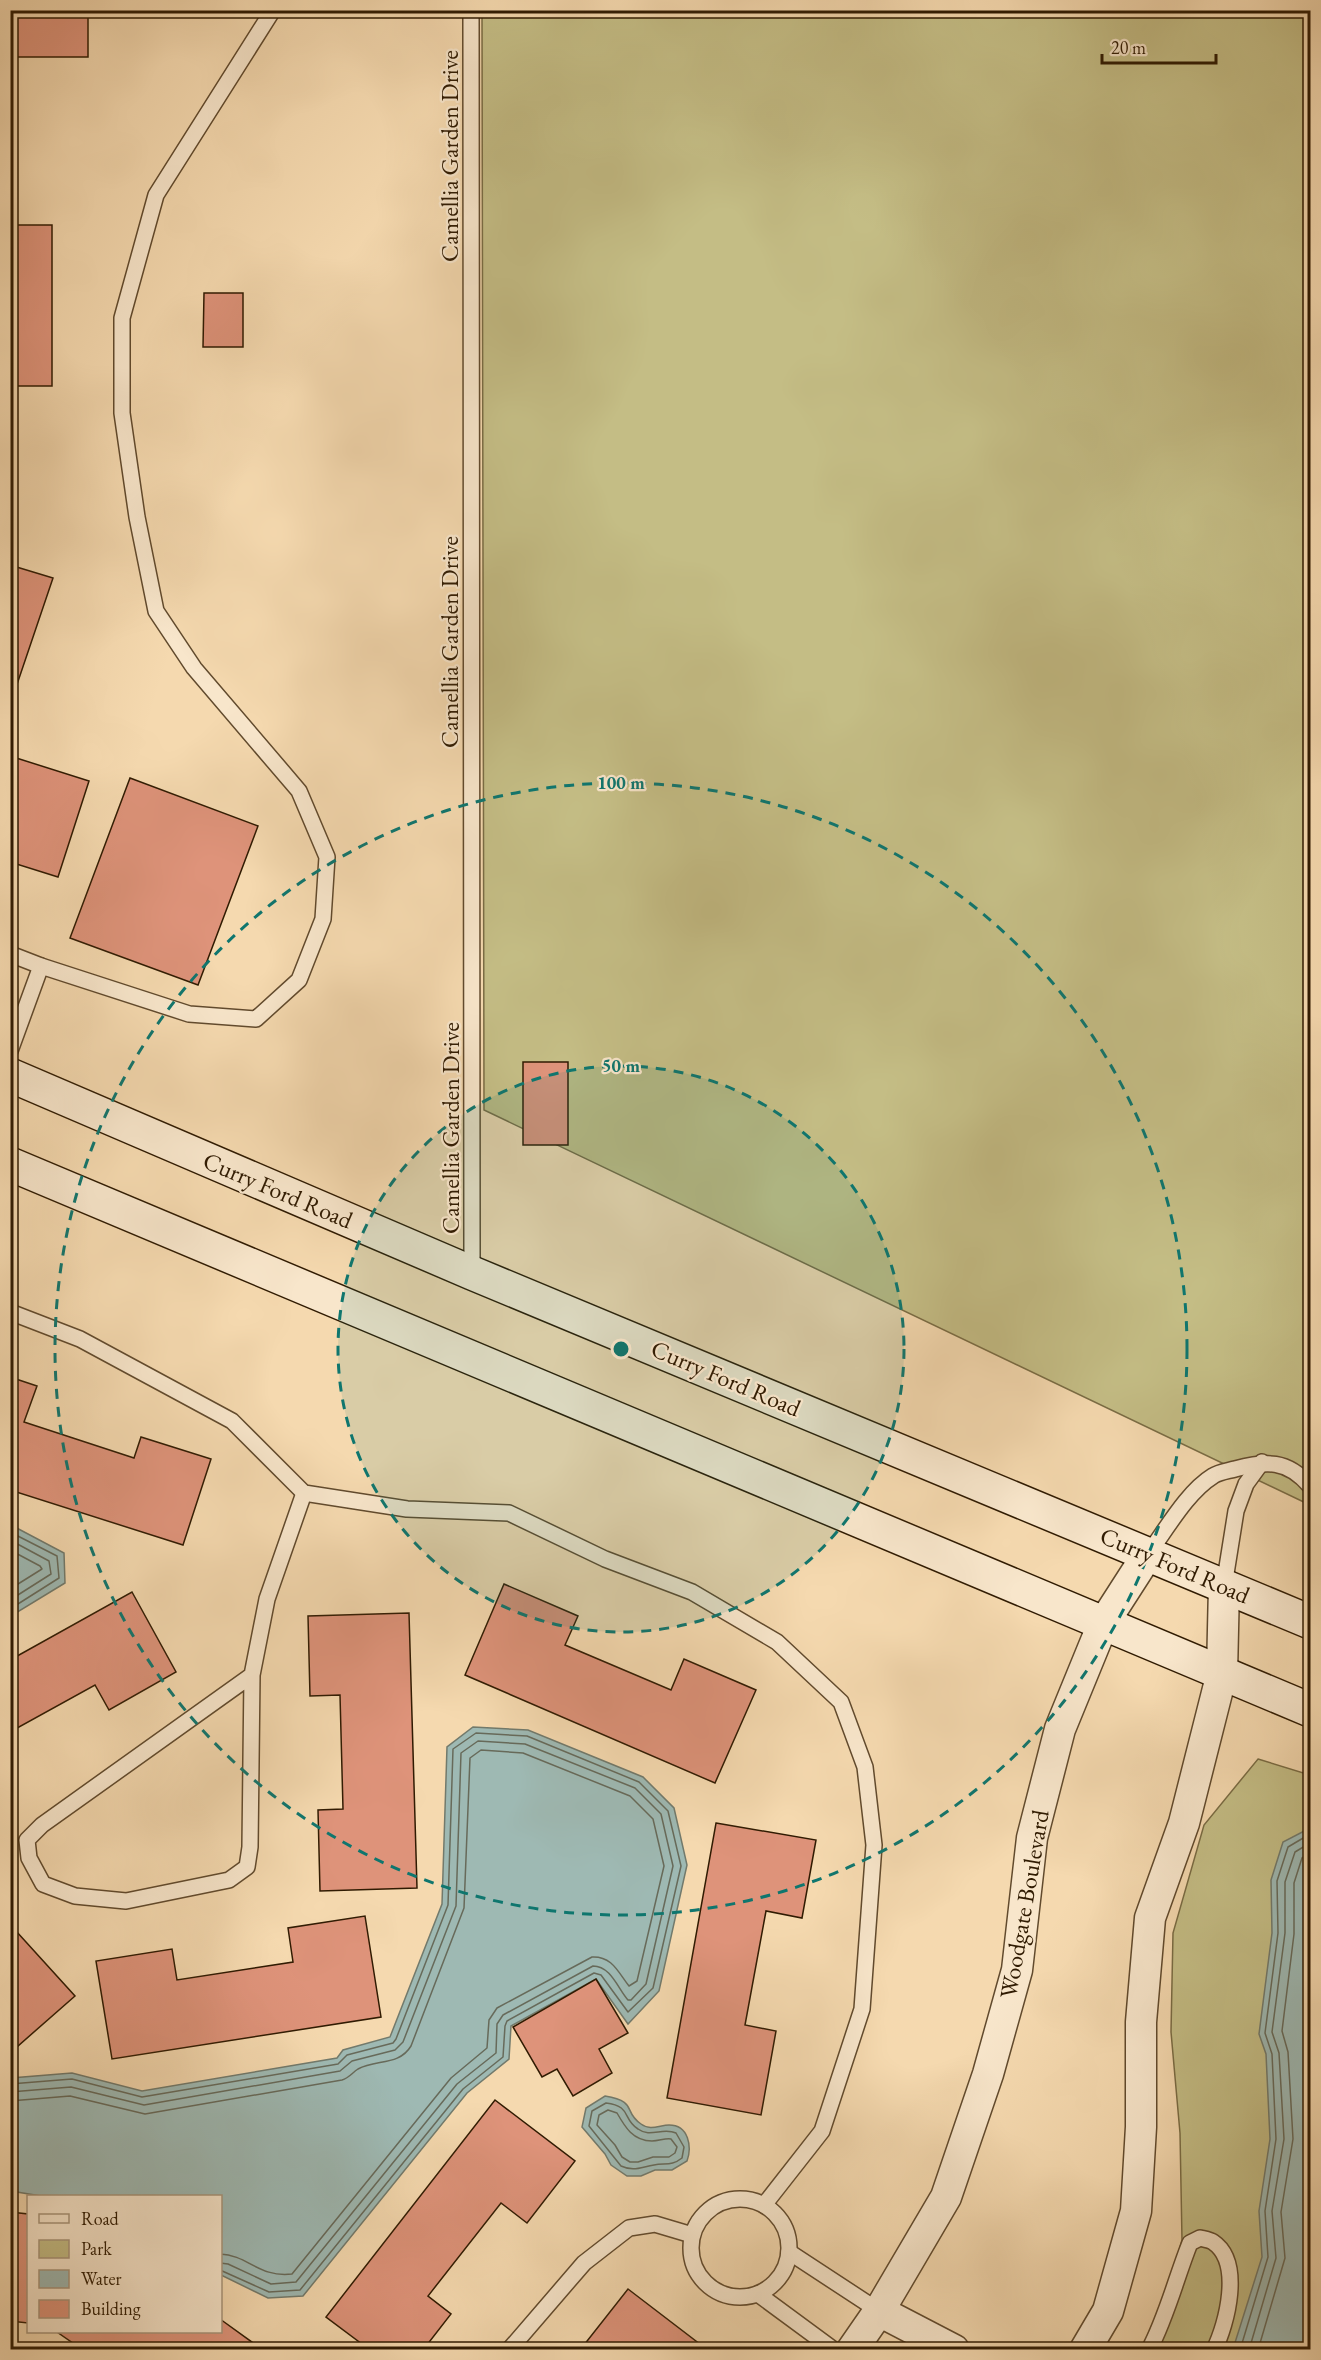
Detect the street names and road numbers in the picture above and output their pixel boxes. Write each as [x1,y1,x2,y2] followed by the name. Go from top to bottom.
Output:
[434,50,465,262] street label: Camellia Garden Drive
[434,536,465,748] street label: Camellia Garden Drive
[435,1022,466,1234] street label: Camellia Garden Drive
[198,1145,358,1236] street label: Curry Ford Road
[646,1333,806,1424] street label: Curry Ford Road
[1095,1520,1255,1611] street label: Curry Ford Road
[992,1807,1056,2001] street label: Woodgate Boulevard

